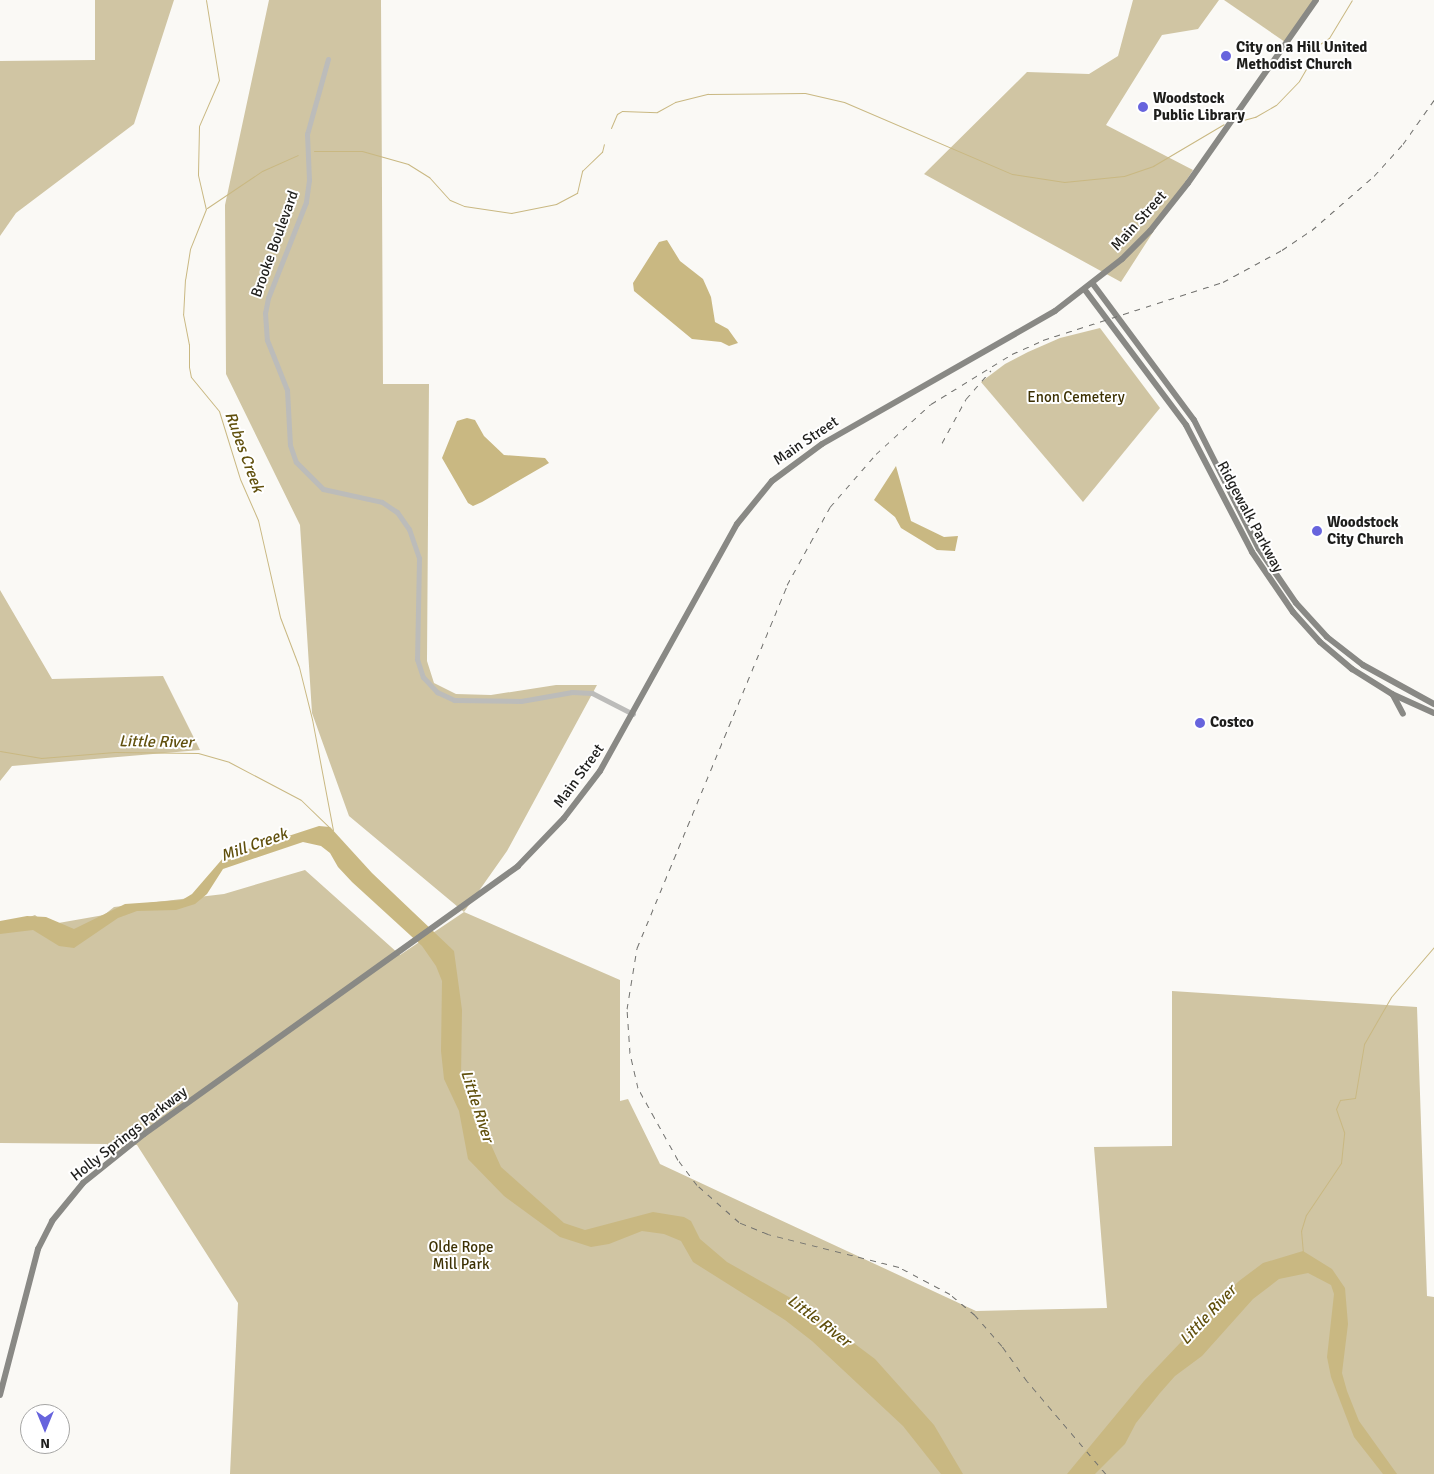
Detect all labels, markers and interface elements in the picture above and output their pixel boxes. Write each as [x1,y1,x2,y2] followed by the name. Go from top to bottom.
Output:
[1236,38,1367,73] place label: City on a Hill United Methodist Church
[1220,50,1232,62] marker: City on a Hill United Methodist Church
[1153,89,1245,124] place label: Woodstock Public Library
[1137,101,1149,113] marker: Woodstock Public Library
[1107,187,1171,255] street label: Main Street
[247,188,303,300] street label: Brooke Boulevard
[1027,389,1125,407] park label: Enon Cemetery
[221,409,267,495] water label: Rubes Creek
[770,413,842,469] street label: Main Street
[1213,458,1287,576] street label: Ridgewalk Parkway
[1327,513,1404,548] place label: Woodstock City Church
[1311,525,1323,537] marker: Woodstock City Church
[1210,714,1254,732] place label: Costco
[1194,717,1206,729] marker: Costco
[119,732,193,752] water label: Little River
[550,741,608,811] street label: Main Street
[218,824,290,866] water label: Mill Creek
[456,1068,498,1144] water label: Little River
[67,1083,191,1185] street label: Holly Springs Parkway
[428,1238,494,1273] park label: Olde Rope Mill Park
[1176,1281,1240,1349] water label: Little River
[784,1291,854,1351] water label: Little River
[20,1404,70,1454] north arrow
[40,1435,50,1452] text: N

